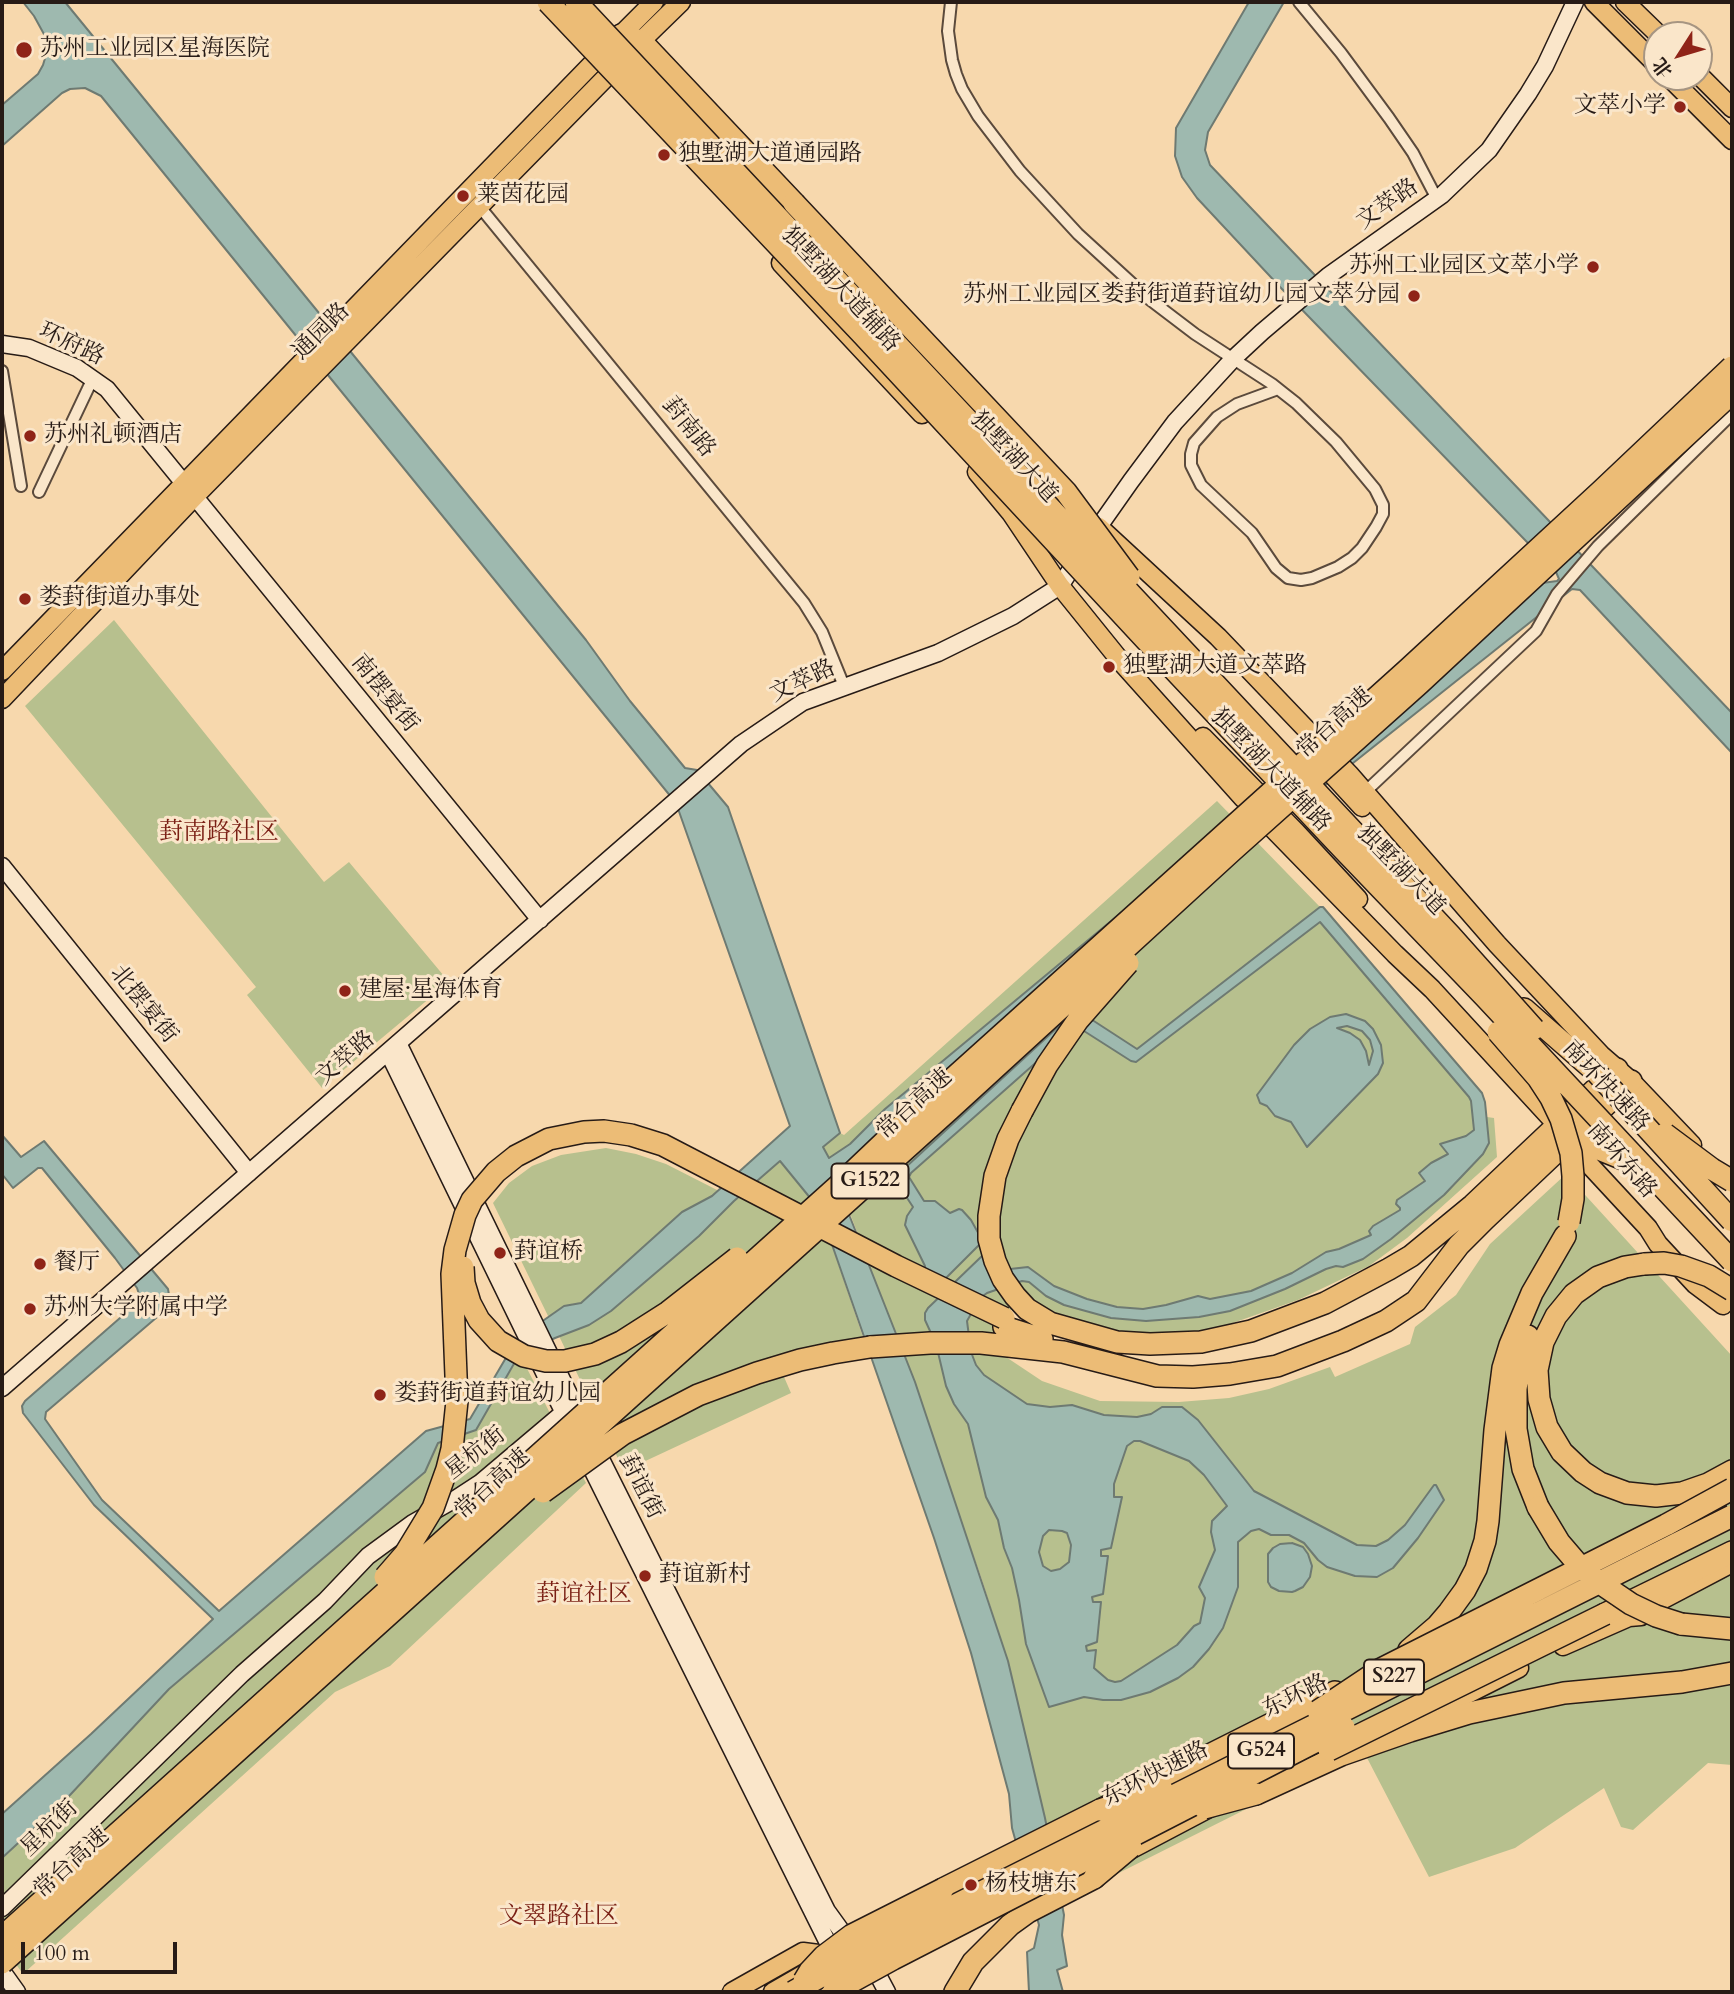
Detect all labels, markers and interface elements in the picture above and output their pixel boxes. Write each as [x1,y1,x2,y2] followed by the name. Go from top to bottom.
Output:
[1643,21,1713,91] north arrow
[40,36,270,64] place label: 苏州工业园区星海医院
[14,40,34,60] marker: 苏州工业园区星海医院
[1647,52,1679,83] text: 北
[1574,93,1666,121] place label: 文萃小学
[1672,99,1688,115] marker: 文萃小学
[678,141,862,169] place label: 独墅湖大道通园路
[656,147,672,163] marker: 独墅湖大道通园路
[1352,174,1424,236] street label: 文萃路
[477,182,569,210] place label: 莱茵花园
[455,188,471,204] marker: 莱茵花园
[775,222,905,358] street label: 独墅湖大道辅路
[1349,253,1579,281] place label: 苏州工业园区文萃小学
[1585,259,1601,275] marker: 苏州工业园区文萃小学
[963,282,1400,310] place label: 苏州工业园区娄葑街道葑谊幼儿园文萃分园
[1406,288,1422,304] marker: 苏州工业园区娄葑街道葑谊幼儿园文萃分园
[288,298,356,366] street label: 通园路
[34,318,108,372] street label: 环府路
[656,393,720,463] street label: 葑南路
[964,407,1062,509] street label: 独墅湖大道
[44,422,182,450] place label: 苏州礼顿酒店
[22,428,38,444] marker: 苏州礼顿酒店
[39,585,200,613] place label: 娄葑街道办事处
[17,591,33,607] marker: 娄葑街道办事处
[344,650,424,738] street label: 南摆宴街
[1123,653,1307,681] place label: 独墅湖大道文萃路
[766,655,840,709] street label: 文萃路
[1101,659,1117,675] marker: 独墅湖大道文萃路
[1292,683,1378,765] street label: 常台高速
[1204,704,1336,838] street label: 独墅湖大道辅路
[159,819,279,847] district label: 葑南路社区
[1350,820,1450,922] street label: 独墅湖大道
[103,961,183,1049] street label: 北摆宴街
[359,977,503,1005] place label: 建屋·星海体育
[337,983,353,999] marker: 建屋·星海体育
[311,1026,381,1092] street label: 文萃路
[1556,1036,1654,1138] street label: 南环快速路
[872,1064,958,1146] street label: 常台高速
[1580,1117,1662,1205] street label: 南环东路
[832,1164,908,1198] road number: G1522
[514,1239,583,1267] place label: 葑谊桥
[492,1245,508,1261] marker: 葑谊桥
[54,1250,100,1278] place label: 餐厅
[32,1256,48,1272] marker: 餐厅
[44,1295,228,1323] place label: 苏州大学附属中学
[22,1301,38,1317] marker: 苏州大学附属中学
[394,1381,601,1409] place label: 娄葑街道葑谊幼儿园
[372,1387,388,1403] marker: 娄葑街道葑谊幼儿园
[440,1422,512,1486] street label: 星杭街
[450,1444,536,1526] street label: 常台高速
[612,1450,668,1524] street label: 葑谊街
[659,1562,751,1590] place label: 葑谊新村
[637,1568,653,1584] marker: 葑谊新村
[536,1581,632,1609] district label: 葑谊社区
[1364,1660,1424,1694] road number: S227
[1259,1669,1333,1725] street label: 东环路
[1228,1734,1294,1768] road number: G524
[1099,1737,1213,1813] street label: 东环快速路
[16,1795,84,1863] street label: 星杭街
[29,1823,115,1905] street label: 常台高速
[985,1871,1077,1899] place label: 杨枝塘东
[963,1877,979,1893] marker: 杨枝塘东
[499,1903,619,1931] district label: 文翠路社区
[24,1927,180,1971] scale bar
[34,1939,90,1968] text: 100 m

